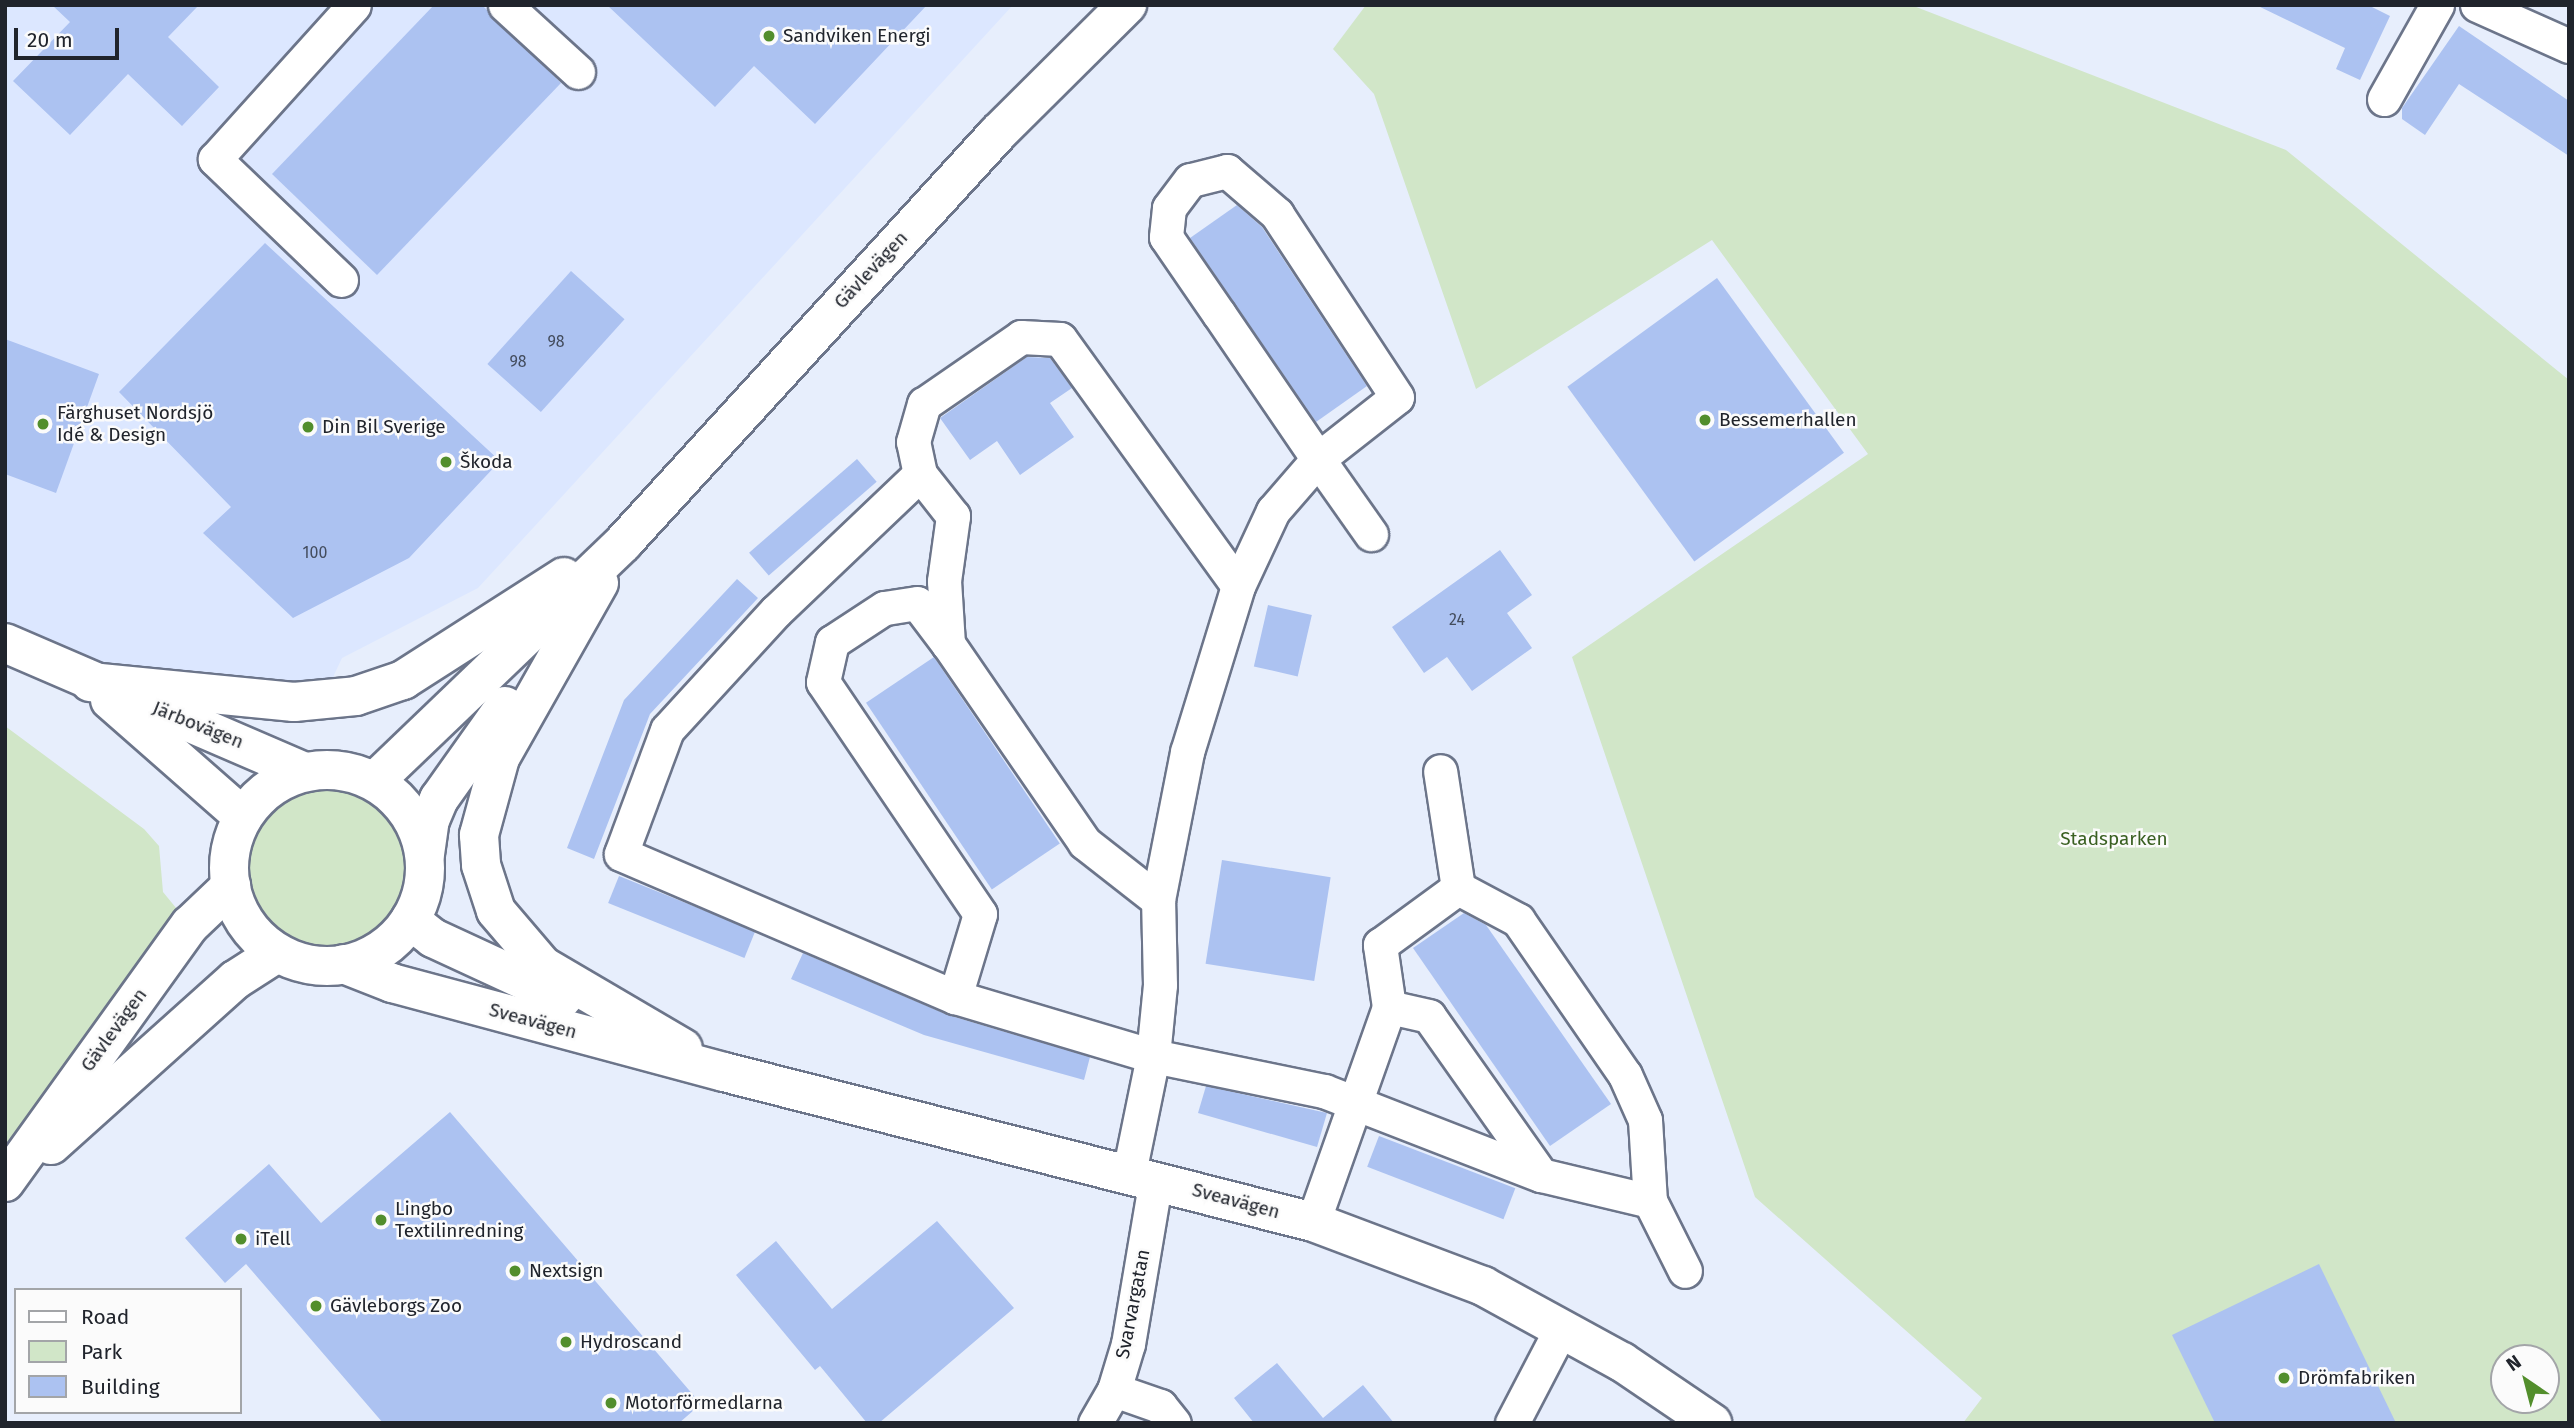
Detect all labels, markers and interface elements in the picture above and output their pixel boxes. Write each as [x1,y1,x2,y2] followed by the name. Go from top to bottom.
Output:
[18,14,122,58] scale bar
[783,25,931,47] place label: Sandviken Energi
[27,27,73,53] text: 20 m
[761,28,777,44] marker: Sandviken Energi
[829,227,913,313] street label: Gävlevägen
[547,332,565,352] house number: 98
[509,352,527,372] house number: 98
[57,402,213,446] place label: Färghuset Nordsjö Idé & Design
[1719,409,1857,431] place label: Bessemerhallen
[1697,412,1713,428] marker: Bessemerhallen
[35,416,51,432] marker: Färghuset Nordsjö Idé & Design
[322,416,446,438] place label: Din Bil Sverige
[300,419,316,435] marker: Din Bil Sverige
[460,451,513,473] place label: Škoda
[438,454,454,470] marker: Škoda
[303,543,327,563] house number: 100
[1449,610,1465,630] house number: 24
[149,696,247,754] street label: Järbovägen
[2060,828,2168,850] park label: Stadsparken
[76,984,152,1076] street label: Gävlevägen
[487,998,579,1044] street label: Sveavägen
[1190,1178,1282,1224] street label: Sveavägen
[395,1198,523,1242] place label: Lingbo Textilinredning
[373,1212,389,1228] marker: Lingbo Textilinredning
[255,1228,291,1250] place label: iTell
[233,1231,249,1247] marker: iTell
[1111,1247,1155,1361] street label: Svarvargatan
[529,1260,603,1282] place label: Nextsign
[507,1263,523,1279] marker: Nextsign
[14,1288,242,1414] legend
[330,1295,462,1317] place label: Gävleborgs Zoo
[308,1298,324,1314] marker: Gävleborgs Zoo
[81,1304,129,1330] text: Road
[580,1331,682,1353] place label: Hydroscand
[558,1334,574,1350] marker: Hydroscand
[81,1339,122,1365] text: Park
[2490,1344,2560,1414] north arrow
[2502,1350,2526,1376] text: N
[2298,1367,2416,1389] place label: Drömfabriken
[2276,1370,2292,1386] marker: Drömfabriken
[81,1374,160,1400] text: Building
[625,1392,783,1414] place label: Motorförmedlarna
[603,1395,619,1411] marker: Motorförmedlarna

